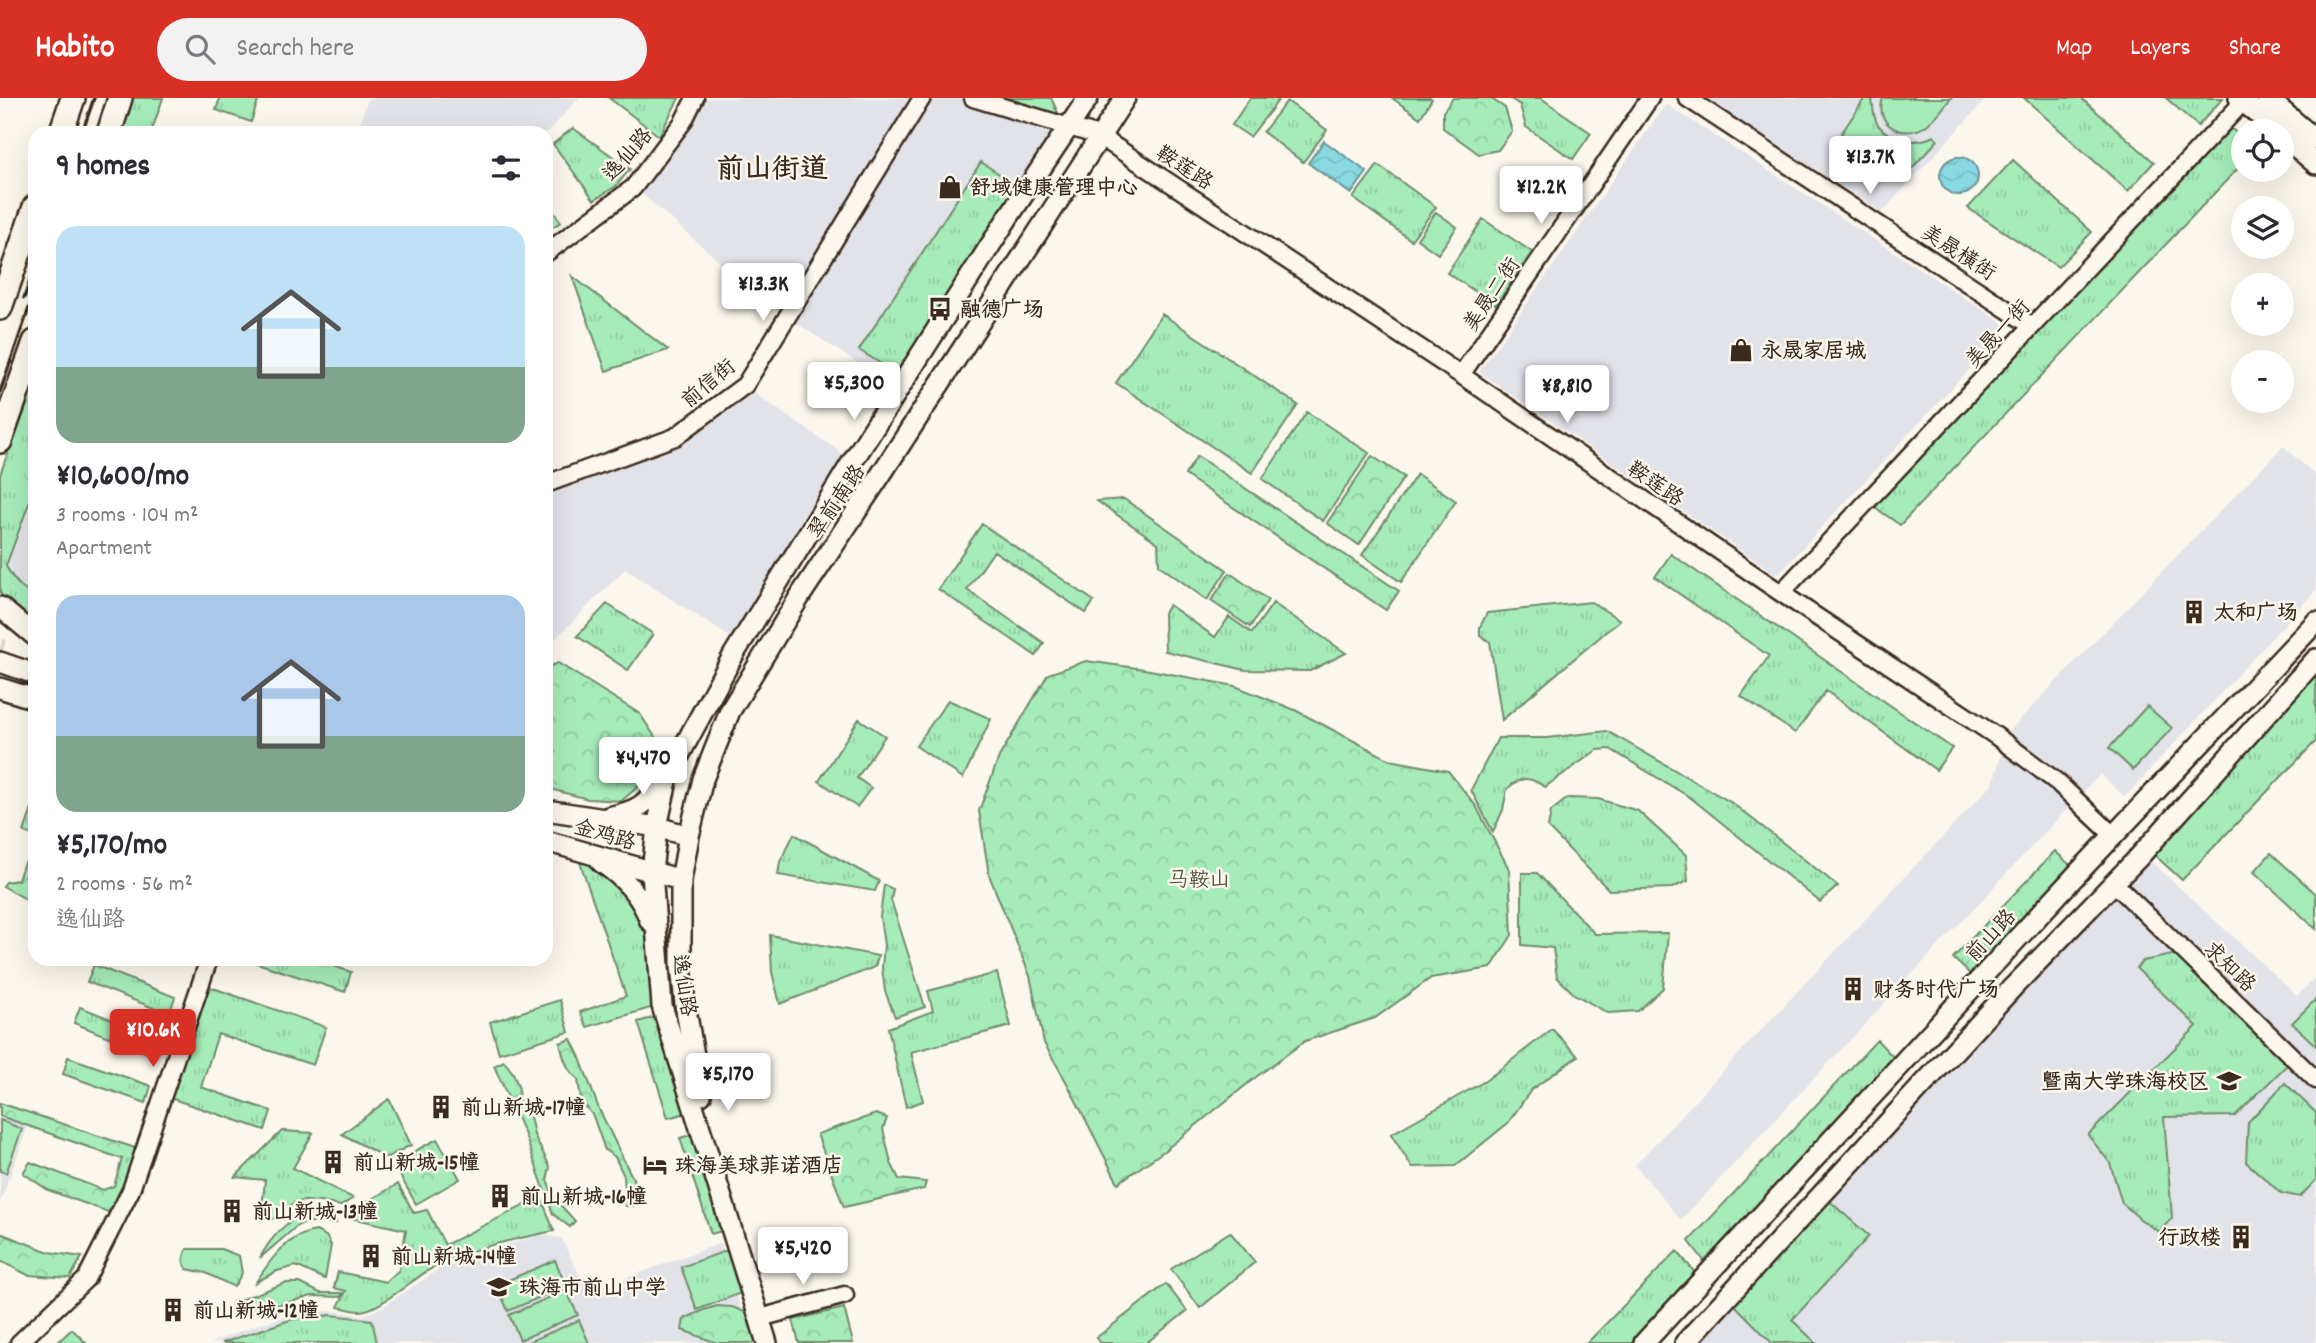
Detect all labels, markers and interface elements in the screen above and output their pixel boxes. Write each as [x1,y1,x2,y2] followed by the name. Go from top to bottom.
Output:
[157,18,647,81] search box
[35,26,115,73] text: Habito
[181,30,219,68] icon: search
[237,31,354,68] text: Search here
[2056,32,2092,66] text: Map
[2130,32,2191,66] text: Layers
[2229,32,2281,66] text: Share
[2231,119,2294,413] map controls
[2231,119,2294,182] button: locate
[597,122,661,190] street label: 逸仙路
[1813,136,1927,196] pin: ¥13.7K
[1149,140,1218,199] street label: 鞍莲路
[1845,142,1895,175] text: ¥13.7K
[56,147,150,190] text: 9 homes
[487,149,525,187] icon: filters
[716,152,828,192] district label: 前山街道
[1484,166,1598,226] pin: ¥12.2K
[1516,172,1566,205] text: ¥12.2K
[936,173,964,201] shop icon: 舒域健康管理中心
[970,175,1138,205] place label: 舒域健康管理中心
[2231,196,2294,259] button: layers
[1914,219,2001,290] street label: 美晟橫街
[1458,252,1529,339] street label: 美晟二街
[706,264,820,323] pin: ¥13.3K
[737,269,789,302] text: ¥13.3K
[228,271,354,397] icon: home
[2231,273,2294,336] button: +
[1960,294,2039,376] street label: 美晟一街
[926,295,954,323] bus stop icon: 融德广场
[960,297,1044,327] place label: 融德广场
[1727,336,1755,364] shop icon: 永晟家居城
[1761,338,1866,368] place label: 永晟家居城
[2231,350,2294,413] button: −
[676,354,744,417] street label: 前信街
[797,362,911,422] pin: ¥5,300
[1510,366,1624,425] pin: ¥8,810
[823,368,885,401] text: ¥5,300
[1541,371,1593,404] text: ¥8,810
[1620,455,1689,516] street label: 鞍莲路
[56,457,189,500] text: ¥10,600/mo
[803,459,874,546] street label: 翠前南路
[56,500,198,533] text: 3 rooms · 104 m²
[56,533,152,566] text: Apartment
[2180,598,2208,626] building icon: 太和广场
[2214,600,2298,630] place label: 太和广场
[228,641,354,767] icon: home
[586,738,700,797] pin: ¥4,470
[615,743,671,776] text: ¥4,470
[570,814,639,860] street label: 金鸡路
[56,826,167,869] text: ¥5,170/mo
[1168,867,1231,897] park label: 马鞍山
[56,869,193,902] text: 2 rooms · 56 m²
[1960,904,2025,970] street label: 前山路
[56,905,125,938] text: 逸仙路
[2195,935,2261,1001] street label: 求知路
[662,952,702,1019] street label: 逸仙路
[1839,975,1867,1003] building icon: 财务时代广场
[1873,977,1999,1007] place label: 财务时代广场
[96,1010,210,1069] pin: ¥10.6K
[126,1015,180,1048] text: ¥10.6K
[671,1054,785,1113] pin: ¥5,170
[702,1059,754,1092] text: ¥5,170
[2215,1067,2243,1095] school or university icon: 暨南大学珠海校区
[2041,1069,2209,1099] place label: 暨南大学珠海校区
[427,1093,455,1121] building icon: 前山新城-17幢
[461,1095,586,1125] place label: 前山新城-17幢
[319,1148,347,1176] building icon: 前山新城-15幢
[353,1150,480,1180] place label: 前山新城-15幢
[641,1151,669,1179] hotel icon: 珠海美球菲诺酒店
[675,1153,843,1183] place label: 珠海美球菲诺酒店
[486,1182,514,1210] building icon: 前山新城-16幢
[520,1184,647,1214] place label: 前山新城-16幢
[218,1197,246,1225] building icon: 前山新城-13幢
[252,1199,378,1229] place label: 前山新城-13幢
[2227,1223,2255,1251] building icon: 行政楼
[2158,1225,2221,1255] place label: 行政楼
[746,1228,860,1287] pin: ¥5,420
[774,1233,832,1266] text: ¥5,420
[357,1242,385,1270] building icon: 前山新城-14幢
[391,1244,517,1274] place label: 前山新城-14幢
[485,1273,513,1301] school or university icon: 珠海市前山中学
[519,1275,666,1305] place label: 珠海市前山中学
[159,1296,187,1324] building icon: 前山新城-12幢
[193,1298,319,1328] place label: 前山新城-12幢

